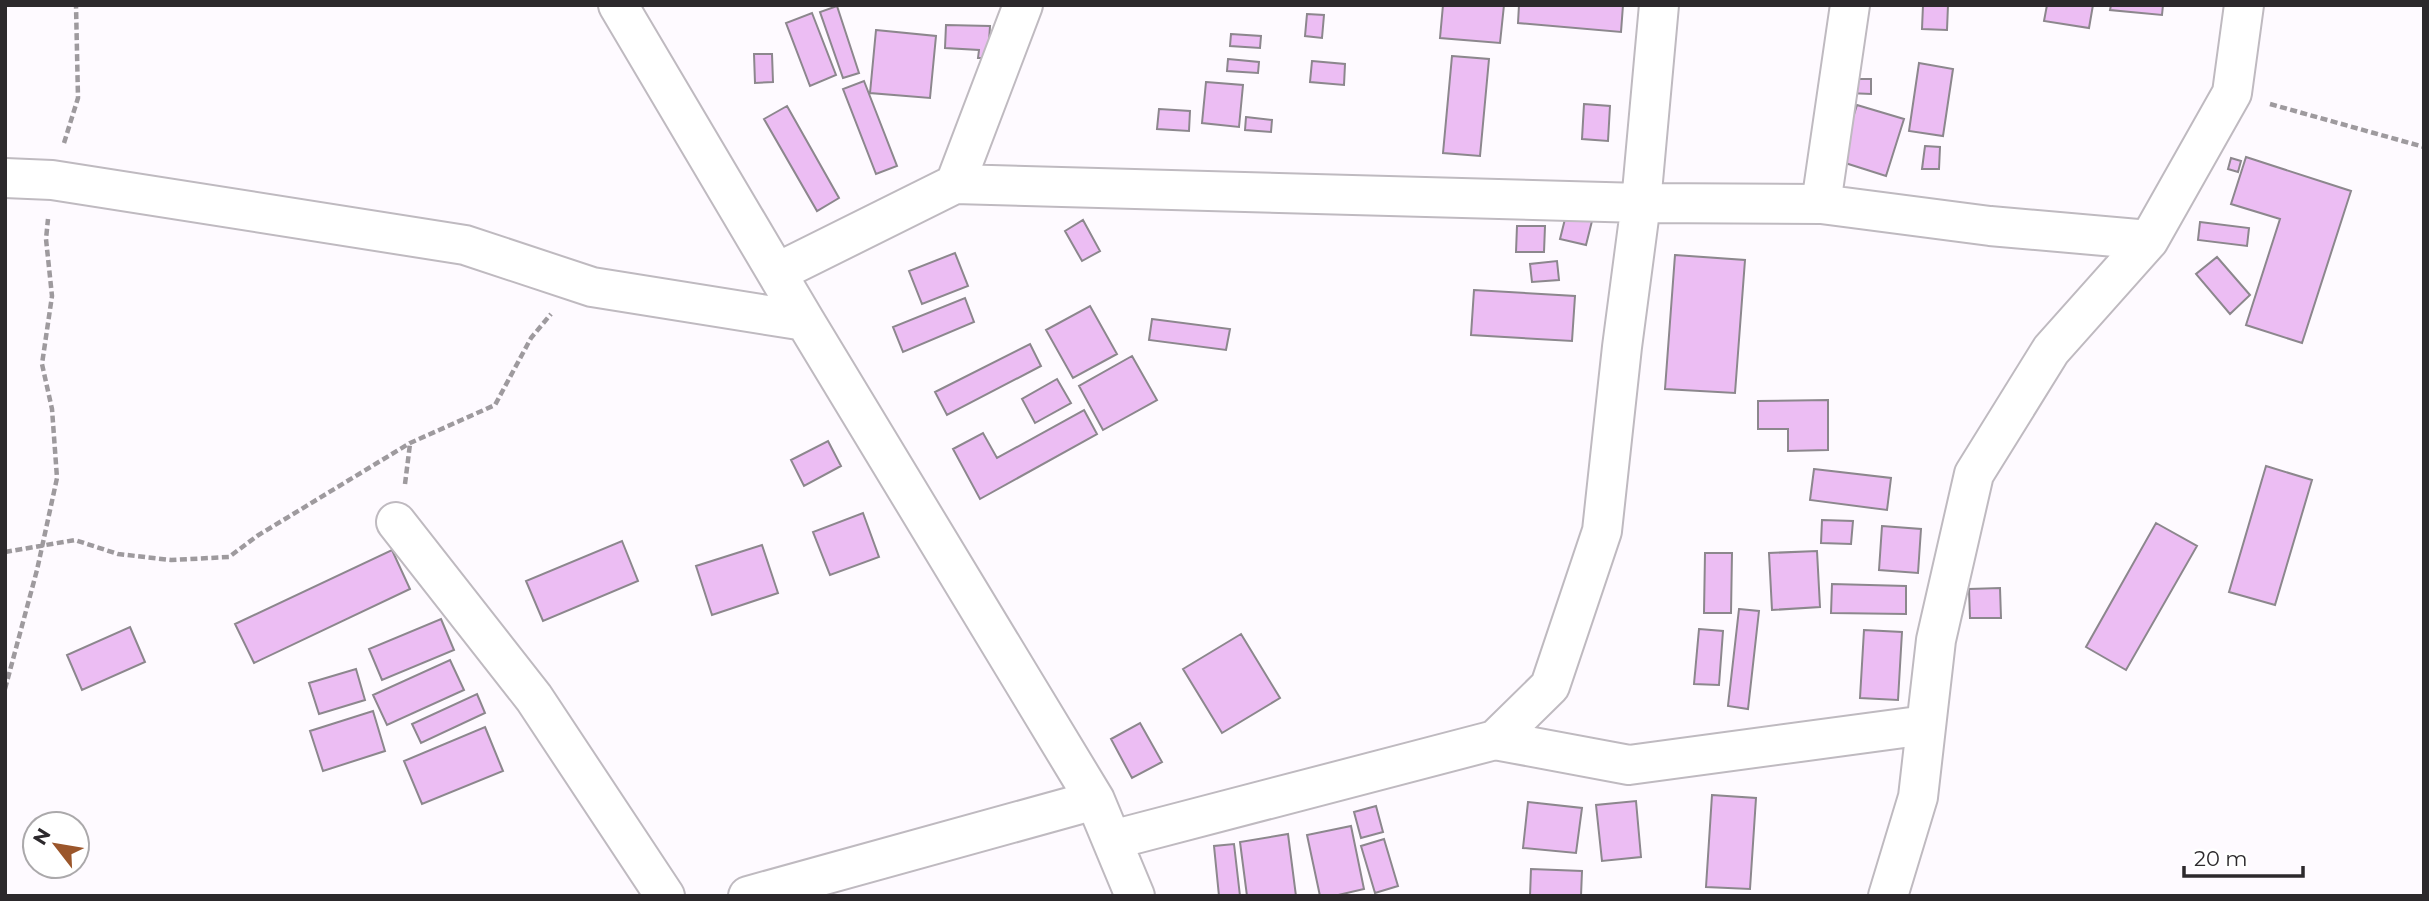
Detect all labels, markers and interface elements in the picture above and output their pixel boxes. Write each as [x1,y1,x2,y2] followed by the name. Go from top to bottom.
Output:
[21,810,91,880] north arrow
[28,824,56,849] text: N
[2184,834,2303,878] scale bar
[2194,846,2248,871] text: 20 m

